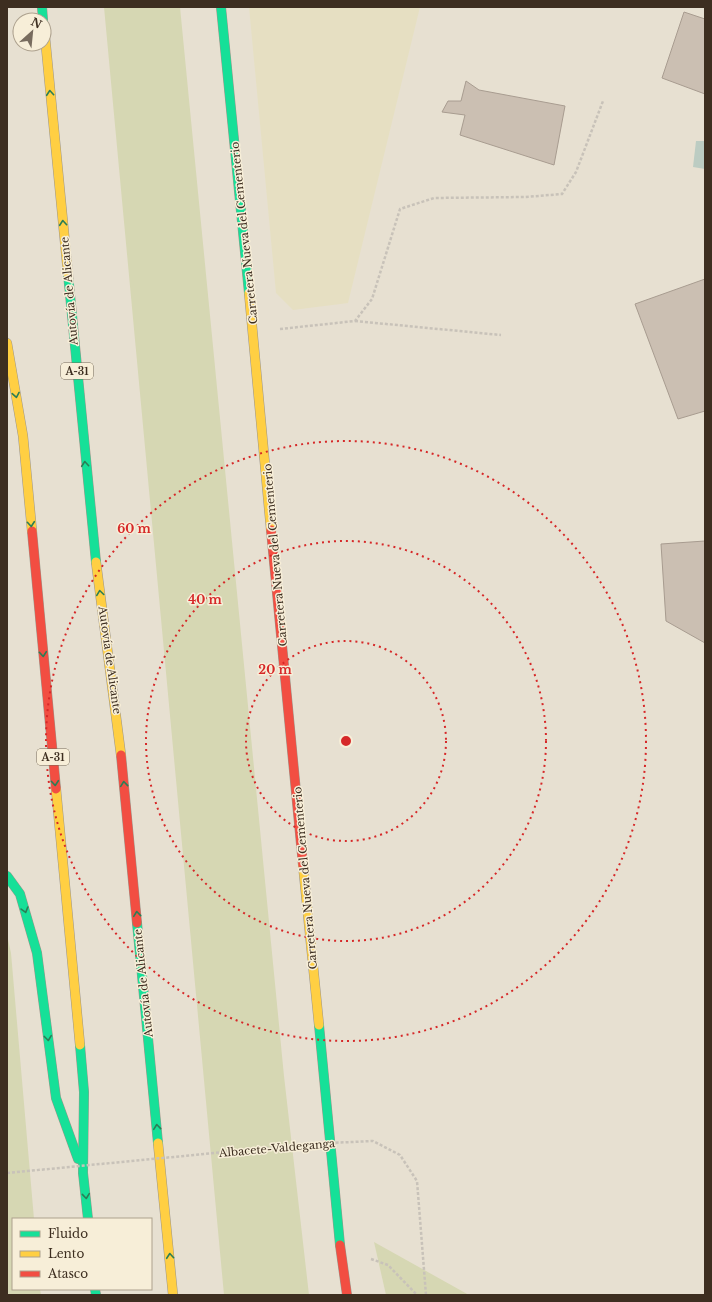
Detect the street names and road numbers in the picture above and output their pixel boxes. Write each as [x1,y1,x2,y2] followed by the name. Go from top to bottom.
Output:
[227,141,261,325] street label: Carretera Nueva del Cementerio
[57,236,81,347] street label: Autovía de Alicante
[61,363,93,379] road number: A-31
[260,463,290,647] street label: Carretera Nueva del Cementerio
[95,604,124,715] street label: Autovía de Alicante
[37,749,69,765] road number: A-31
[290,786,320,970] street label: Carretera Nueva del Cementerio
[130,928,156,1039] street label: Autovía de Alicante
[217,1136,337,1160] street label: Albacete-Valdeganga

